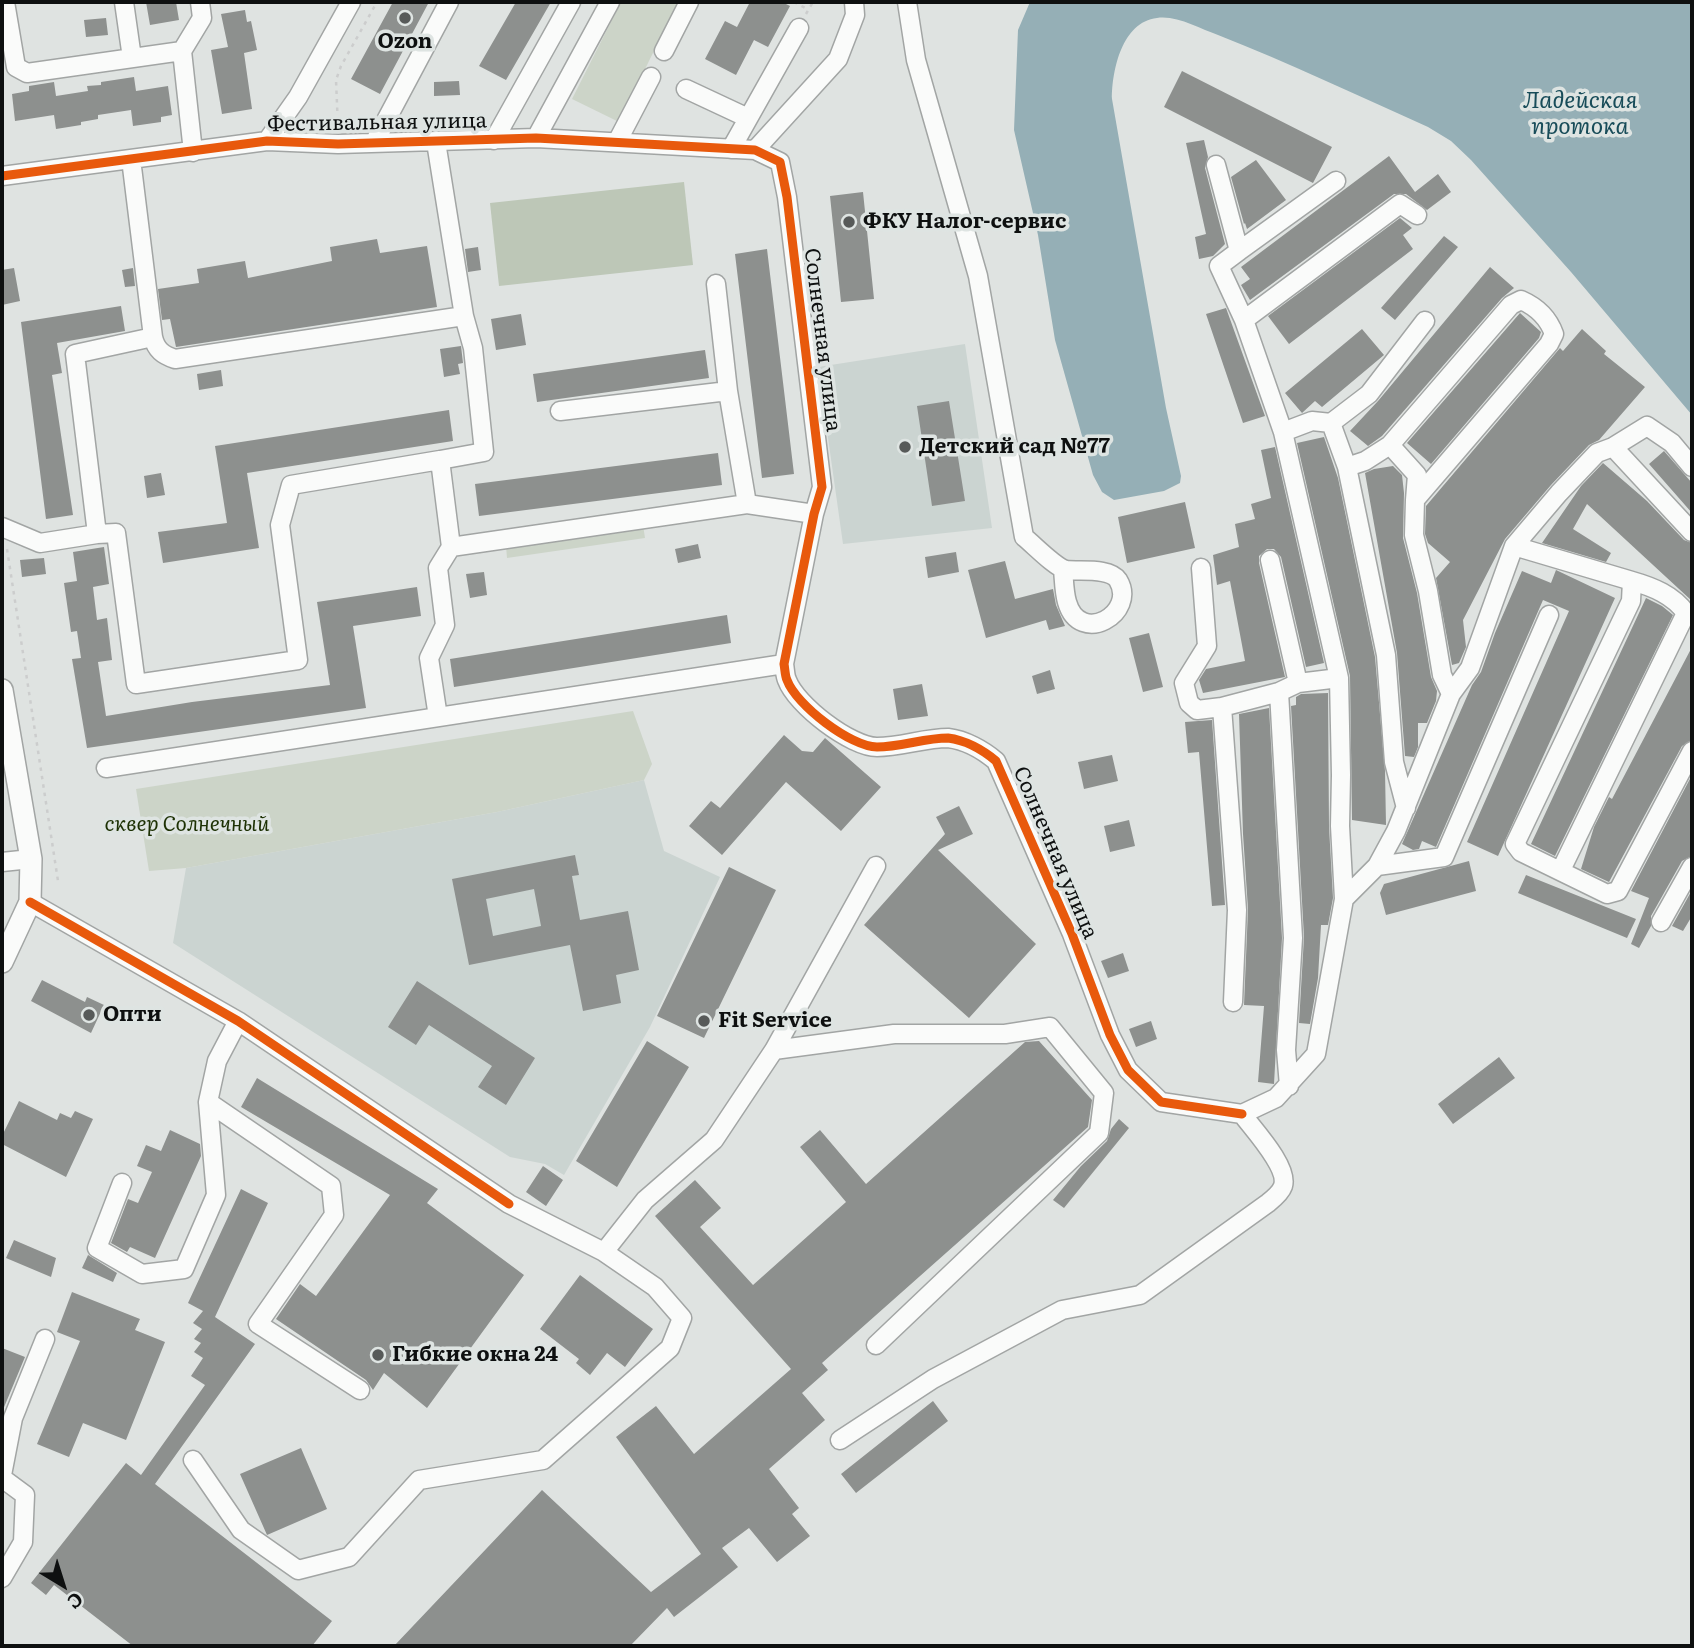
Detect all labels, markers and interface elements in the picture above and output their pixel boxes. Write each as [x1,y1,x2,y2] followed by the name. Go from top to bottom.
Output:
[397,10,413,26] marker: Ozon
[378,29,432,55] place label: Ozon
[1523,87,1637,141] water label: Ладейская протока
[267,108,487,138] street label: Фестивальная улица
[863,209,1066,235] place label: ФКУ Налог-сервис
[841,214,857,230] marker: ФКУ Налог-сервис
[798,247,846,433] street label: Солнечная улица
[919,434,1110,460] place label: Детский сад №77
[897,439,913,455] marker: Детский сад №77
[1007,763,1103,943] street label: Солнечная улица
[105,812,269,838] park label: сквер Солнечный
[103,1002,162,1028] place label: Опти
[81,1007,97,1023] marker: Опти
[718,1008,832,1034] place label: Fit Service
[696,1013,712,1029] marker: Fit Service
[392,1342,558,1368] place label: Гибкие окна 24
[370,1347,386,1363] marker: Гибкие окна 24
[28,1550,98,1620] north arrow
[62,1586,90,1617] text: С

